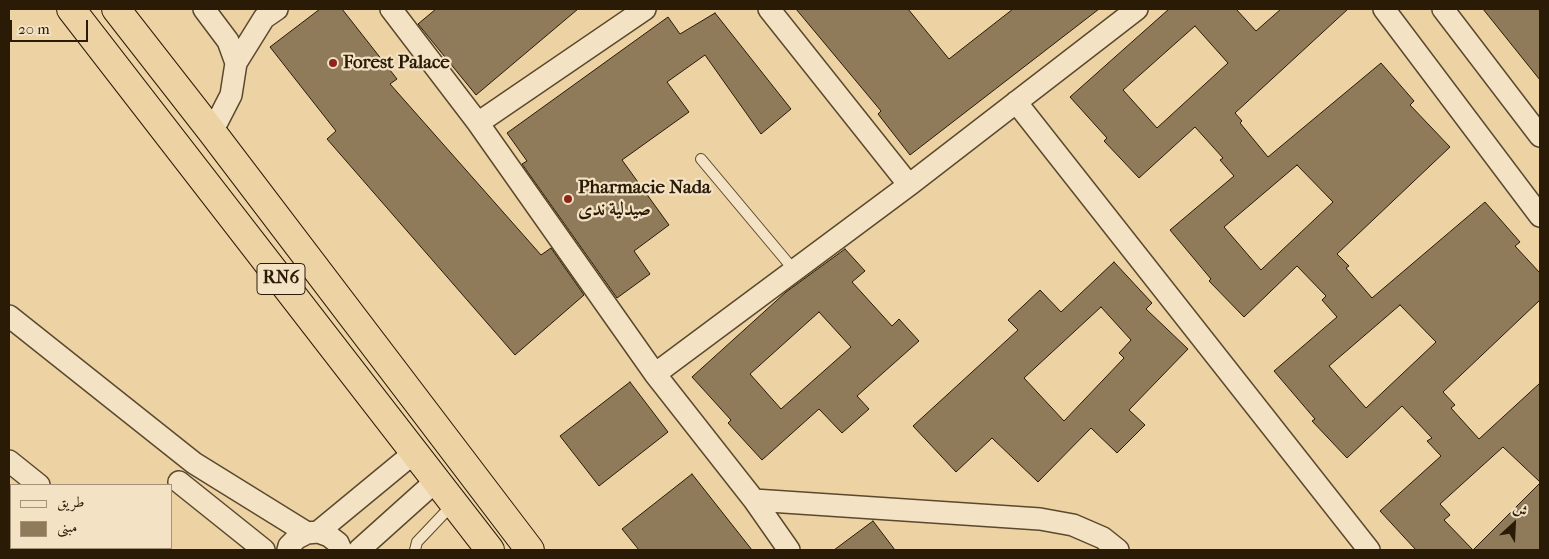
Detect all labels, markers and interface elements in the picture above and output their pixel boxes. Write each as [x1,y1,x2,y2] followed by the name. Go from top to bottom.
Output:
[12,10,90,42] scale bar
[18,20,50,38] text: 20 m
[343,52,450,74] place label: Forest Palace
[327,57,339,69] marker: Forest Palace
[578,177,711,221] place label: Pharmacie Nada صيدلية ندى
[562,193,574,205] marker: Pharmacie Nada صيدلية ندى
[257,264,305,294] road number: RN6
[10,484,172,549] legend
[57,493,84,511] text: طريق
[1489,499,1539,549] north arrow
[1511,499,1530,521] text: ش
[57,518,77,536] text: مبنى

